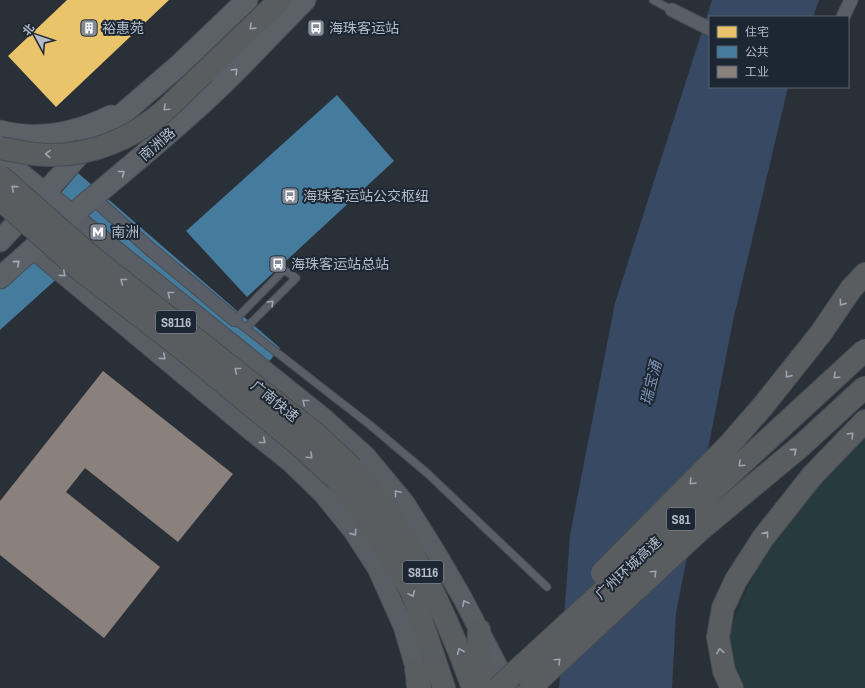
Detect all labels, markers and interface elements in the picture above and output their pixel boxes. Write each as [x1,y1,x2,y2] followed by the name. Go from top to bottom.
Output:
[16,16,56,56] north arrow
[709,16,849,88] legend
[79,18,99,38] building icon: 裕惠苑
[306,18,326,38] bus stop icon: 海珠客运站
[102,19,144,37] place label: 裕惠苑
[329,19,399,37] place label: 海珠客运站
[19,21,37,38] text: 北
[249,22,257,30] one-way arrow
[745,24,769,40] text: 住宅
[745,44,769,60] text: 公共
[745,64,769,80] text: 工业
[230,68,238,76] one-way arrow
[163,104,171,111] one-way arrow
[135,123,179,165] street label: 南洲路
[45,150,51,158] one-way arrow
[118,171,125,178] one-way arrow
[11,186,18,193] one-way arrow
[280,186,300,206] bus stop icon: 海珠客运站公交枢纽
[303,187,429,205] place label: 海珠客运站公交枢纽
[88,222,108,242] metro station icon: 南洲
[111,223,139,241] place label: 南洲
[268,254,288,274] bus stop icon: 海珠客运站总站
[291,255,389,273] place label: 海珠客运站总站
[12,261,19,268] one-way arrow
[59,269,66,276] one-way arrow
[121,279,128,286] one-way arrow
[168,292,175,299] one-way arrow
[839,299,847,306] one-way arrow
[266,300,274,308] one-way arrow
[156,311,196,333] road number: S8116
[158,353,166,360] one-way arrow
[635,357,667,407] water label: 瑞宝涌
[234,368,241,375] one-way arrow
[785,370,792,377] one-way arrow
[833,371,841,379] one-way arrow
[248,376,302,426] street label: 广南快速
[302,400,309,407] one-way arrow
[846,433,853,440] one-way arrow
[258,436,265,443] one-way arrow
[790,449,797,456] one-way arrow
[306,451,313,458] one-way arrow
[738,460,746,467] one-way arrow
[689,477,697,485] one-way arrow
[394,491,401,498] one-way arrow
[667,508,695,530] road number: S81
[349,529,357,536] one-way arrow
[761,531,768,538] one-way arrow
[591,533,665,603] street label: 广州环城高速
[403,561,443,583] road number: S8116
[649,570,657,578] one-way arrow
[407,590,415,597] one-way arrow
[463,600,470,608] one-way arrow
[456,648,464,655] one-way arrow
[717,648,725,654] one-way arrow
[553,659,561,666] one-way arrow

